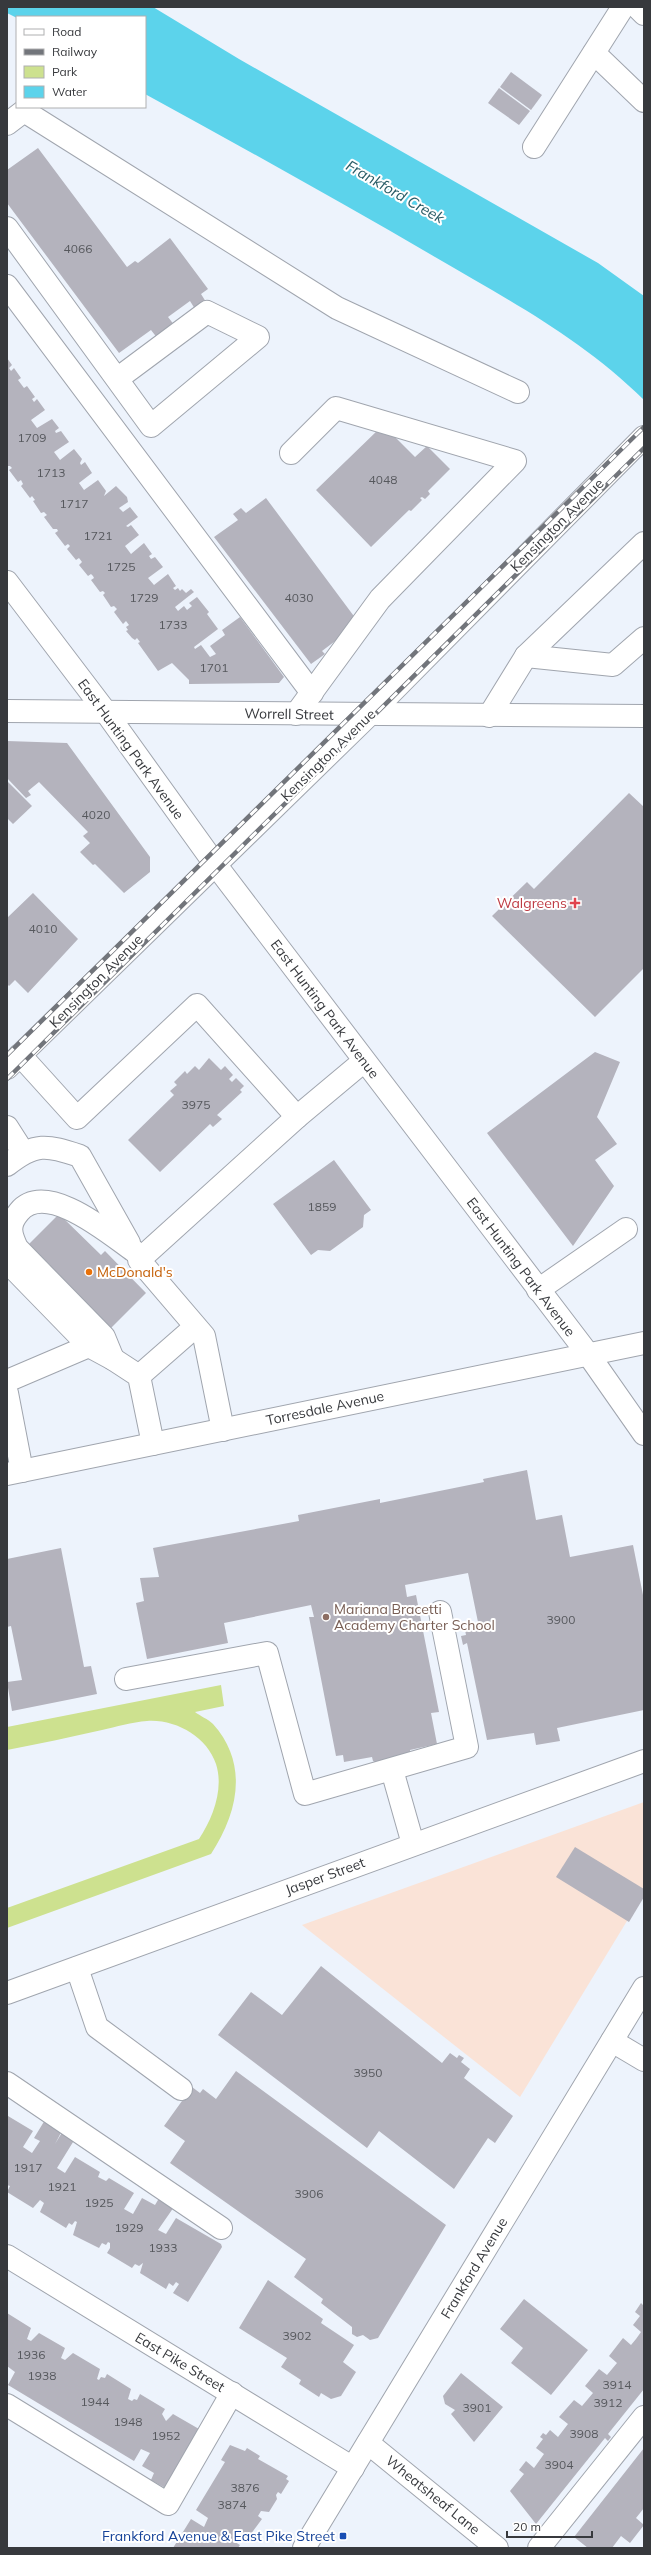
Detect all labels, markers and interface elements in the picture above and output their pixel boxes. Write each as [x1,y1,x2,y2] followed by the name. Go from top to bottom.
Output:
[16,16,146,108] legend
[52,24,81,39] text: Road
[52,44,98,59] text: Railway
[52,64,78,79] text: Park
[52,84,88,99] text: Water
[343,156,449,228] water label: Frankford Creek
[64,241,92,256] house number: 4066
[18,430,46,445] house number: 1709
[37,465,65,480] house number: 1713
[369,472,397,487] house number: 4048
[506,474,608,576] street label: Kensington Avenue
[60,496,88,511] house number: 1717
[84,528,112,543] house number: 1721
[107,559,135,574] house number: 1725
[130,590,158,605] house number: 1729
[285,590,313,605] house number: 4030
[159,617,187,632] house number: 1733
[200,660,228,675] house number: 1701
[74,675,188,823] street label: East Hunting Park Avenue
[244,704,334,724] street label: Worrell Street
[277,705,379,805] street label: Kensington Avenue
[82,807,110,822] house number: 4020
[497,894,567,912] place label: Walgreens
[570,898,580,908] marker: Walgreens
[29,921,57,936] house number: 4010
[45,930,147,1032] street label: Kensington Avenue
[267,936,383,1082] street label: East Hunting Park Avenue
[182,1097,210,1112] house number: 3975
[463,1194,579,1340] street label: East Hunting Park Avenue
[308,1199,336,1214] house number: 1859
[97,1263,173,1281] place label: McDonald's
[84,1267,94,1277] marker: McDonald's
[264,1387,386,1429] street label: Torresdale Avenue
[334,1600,495,1634] place label: Mariana Bracetti Academy Charter School
[321,1612,331,1622] marker: Mariana Bracetti Academy Charter School
[547,1612,575,1627] house number: 3900
[283,1853,367,1899] street label: Jasper Street
[354,2065,382,2080] house number: 3950
[14,2160,42,2175] house number: 1917
[48,2179,76,2194] house number: 1921
[295,2186,323,2201] house number: 3906
[85,2195,113,2210] house number: 1925
[437,2214,511,2322] street label: Frankford Avenue
[115,2220,143,2235] house number: 1929
[149,2240,177,2255] house number: 1933
[132,2328,228,2396] street label: East Pike Street
[283,2328,311,2343] house number: 3902
[17,2347,45,2362] house number: 1936
[28,2368,56,2383] house number: 1938
[603,2377,631,2392] house number: 3914
[81,2394,109,2409] house number: 1944
[594,2395,622,2410] house number: 3912
[463,2400,491,2415] house number: 3901
[114,2414,142,2429] house number: 1948
[570,2426,598,2441] house number: 3908
[152,2428,180,2443] house number: 1952
[382,2451,484,2539] street label: Wheatsheaf Lane
[545,2457,573,2472] house number: 3904
[231,2480,259,2495] house number: 3876
[218,2497,246,2512] house number: 3874
[507,2513,592,2539] scale bar
[513,2519,541,2534] text: 20 m
[102,2527,335,2545] place label: Frankford Avenue & East Pike Street
[338,2531,348,2541] marker: Frankford Avenue & East Pike Street

